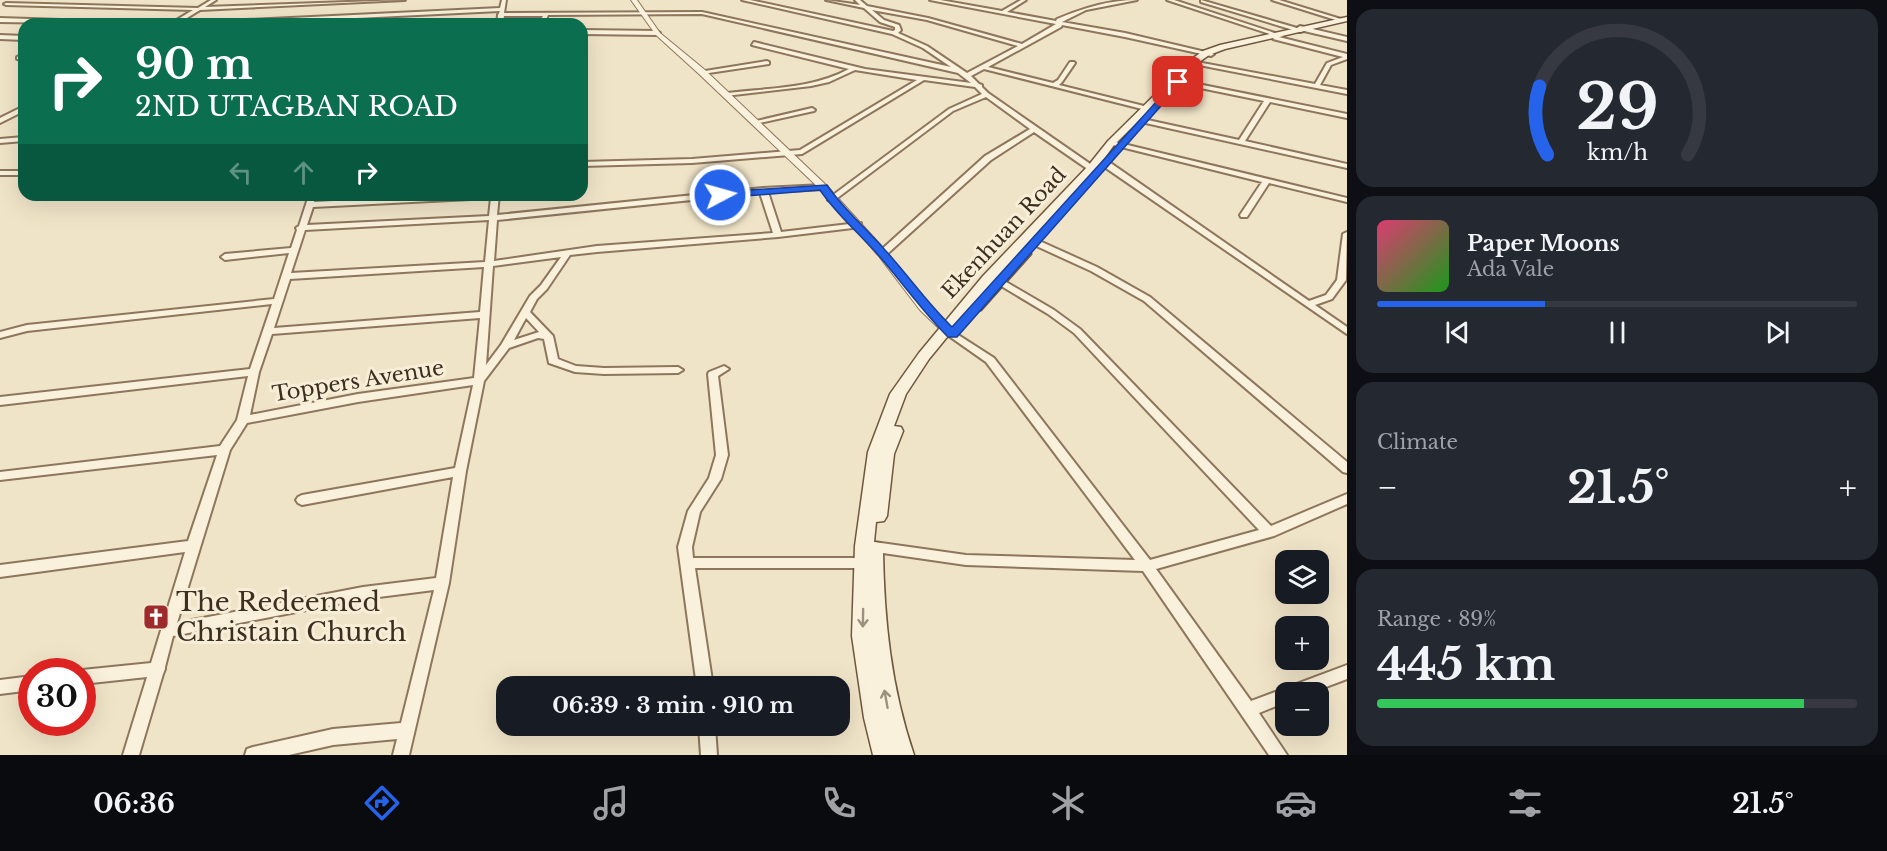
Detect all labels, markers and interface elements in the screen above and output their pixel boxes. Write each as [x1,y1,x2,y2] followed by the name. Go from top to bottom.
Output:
[135,38,253,90] text: 90 m
[36,42,114,120] icon: right
[1152,56,1203,107] pin
[1161,65,1194,98] icon: arrive
[1576,68,1658,146] text: 29
[135,90,458,123] text: 2ND UTAGBAN ROAD
[1587,139,1648,166] text: km/h
[224,156,257,189] icon: left
[287,156,320,189] icon: ahead
[350,156,383,189] icon: right
[936,162,1072,304] street label: Ekenhuan Road
[688,163,752,227] position arrow
[1467,230,1620,257] text: Paper Moons
[1467,257,1554,281] text: Ada Vale
[1441,316,1474,349] icon: previous
[1601,316,1634,349] icon: pause
[1761,316,1794,349] icon: next
[270,355,446,407] street label: Toppers Avenue
[1377,430,1458,454] text: Climate
[1567,459,1670,515] text: 21.5°
[1377,467,1398,508] text: −
[1839,467,1857,508] text: +
[1275,550,1329,736] map controls
[1275,550,1329,604] button: layers
[176,586,406,648] place label: The Redeemed Christain Church
[141,602,171,632] church icon: The Redeemed Christain Church
[1377,607,1497,631] text: Range · 89%
[857,608,868,628] one-way arrow
[1275,616,1329,670] button: +
[1377,636,1555,692] text: 445 km
[18,658,96,736] speed limit sign: 30
[1275,682,1329,736] button: −
[880,690,891,709] one-way arrow
[552,692,794,719] text: 06:39 · 3 min · 910 m
[361,782,403,824] icon: directions
[590,782,632,824] icon: music
[818,782,860,824] icon: phone
[1047,782,1089,824] icon: climate
[1275,782,1317,824] icon: car
[1504,782,1546,824] icon: filters
[93,787,175,820] text: 06:36
[1732,787,1794,820] text: 21.5°

